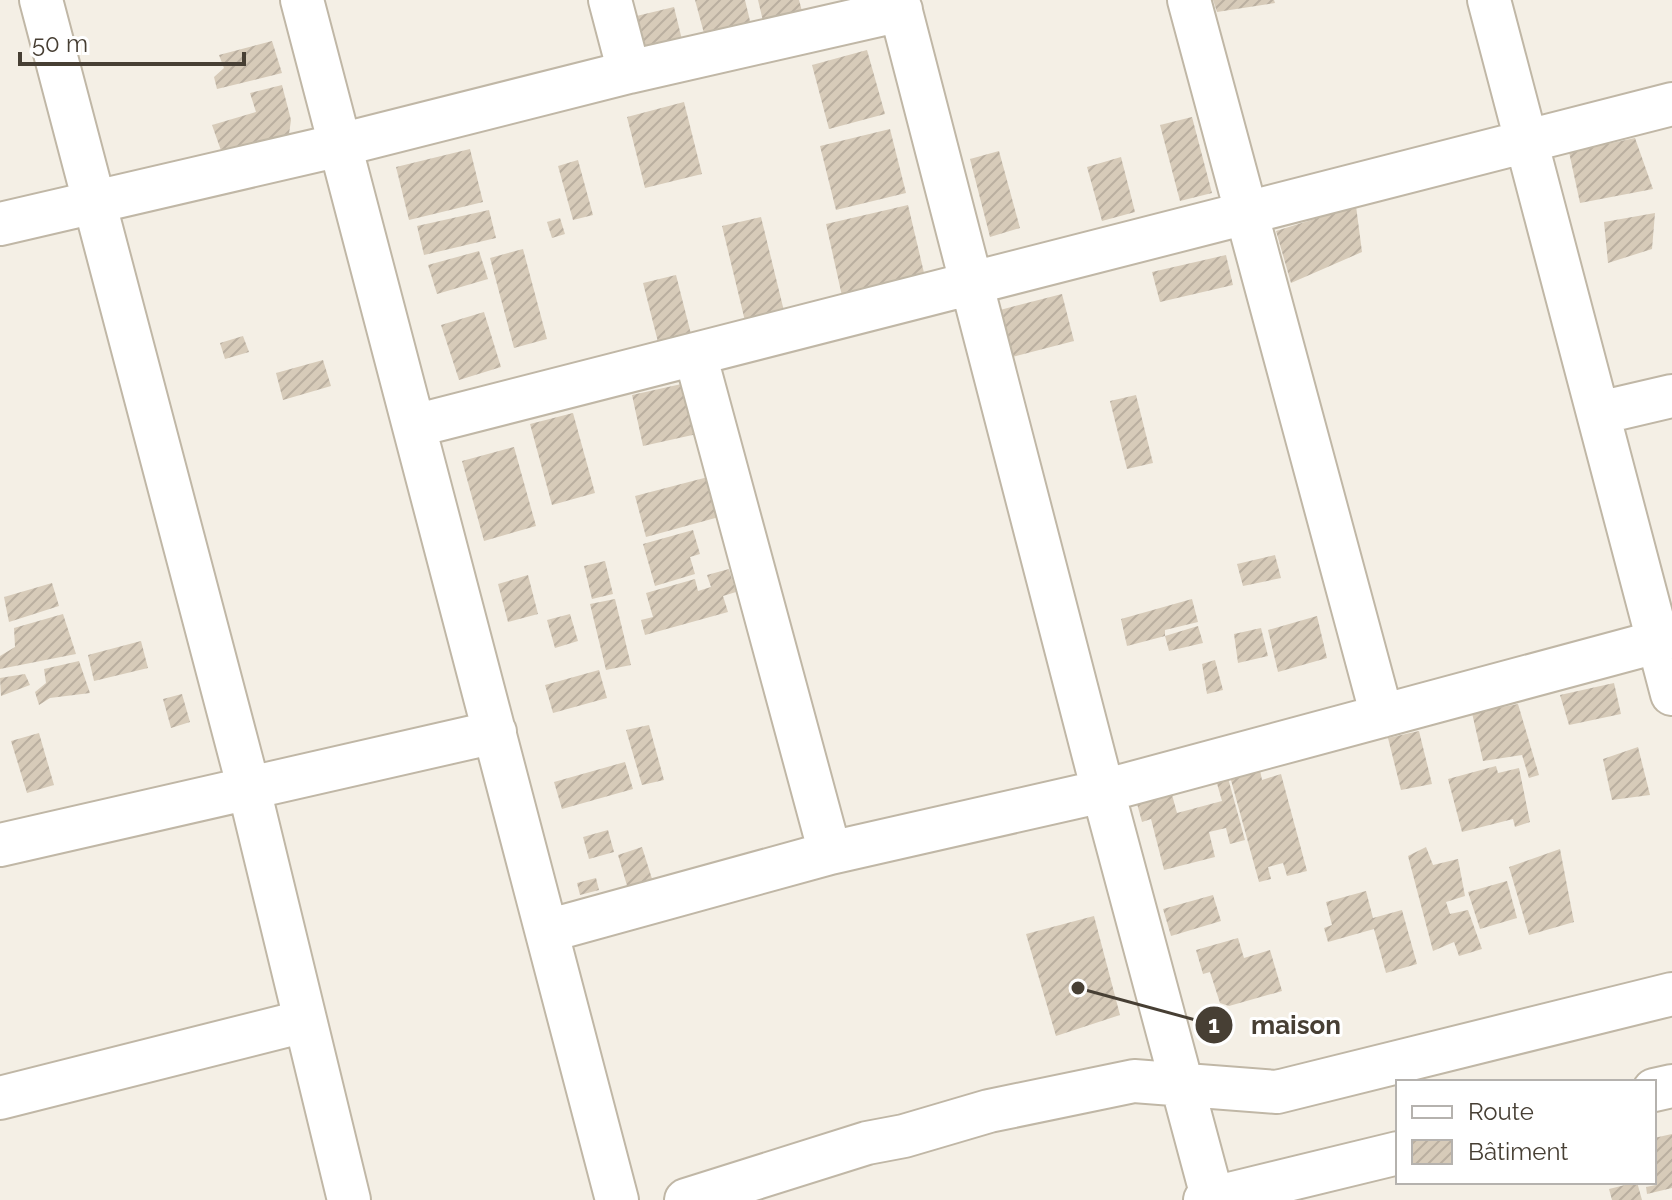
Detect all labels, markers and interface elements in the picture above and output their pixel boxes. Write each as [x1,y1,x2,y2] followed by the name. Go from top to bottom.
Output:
[20,16,244,66] scale bar
[32,29,88,58] text: 50 m
[1194,1000,1357,1050] callout: maison
[1208,1010,1220,1039] text: 1
[1251,1010,1341,1040] text: maison
[1396,1080,1656,1184] legend
[1468,1097,1534,1126] text: Route
[1468,1137,1568,1166] text: Bâtiment

